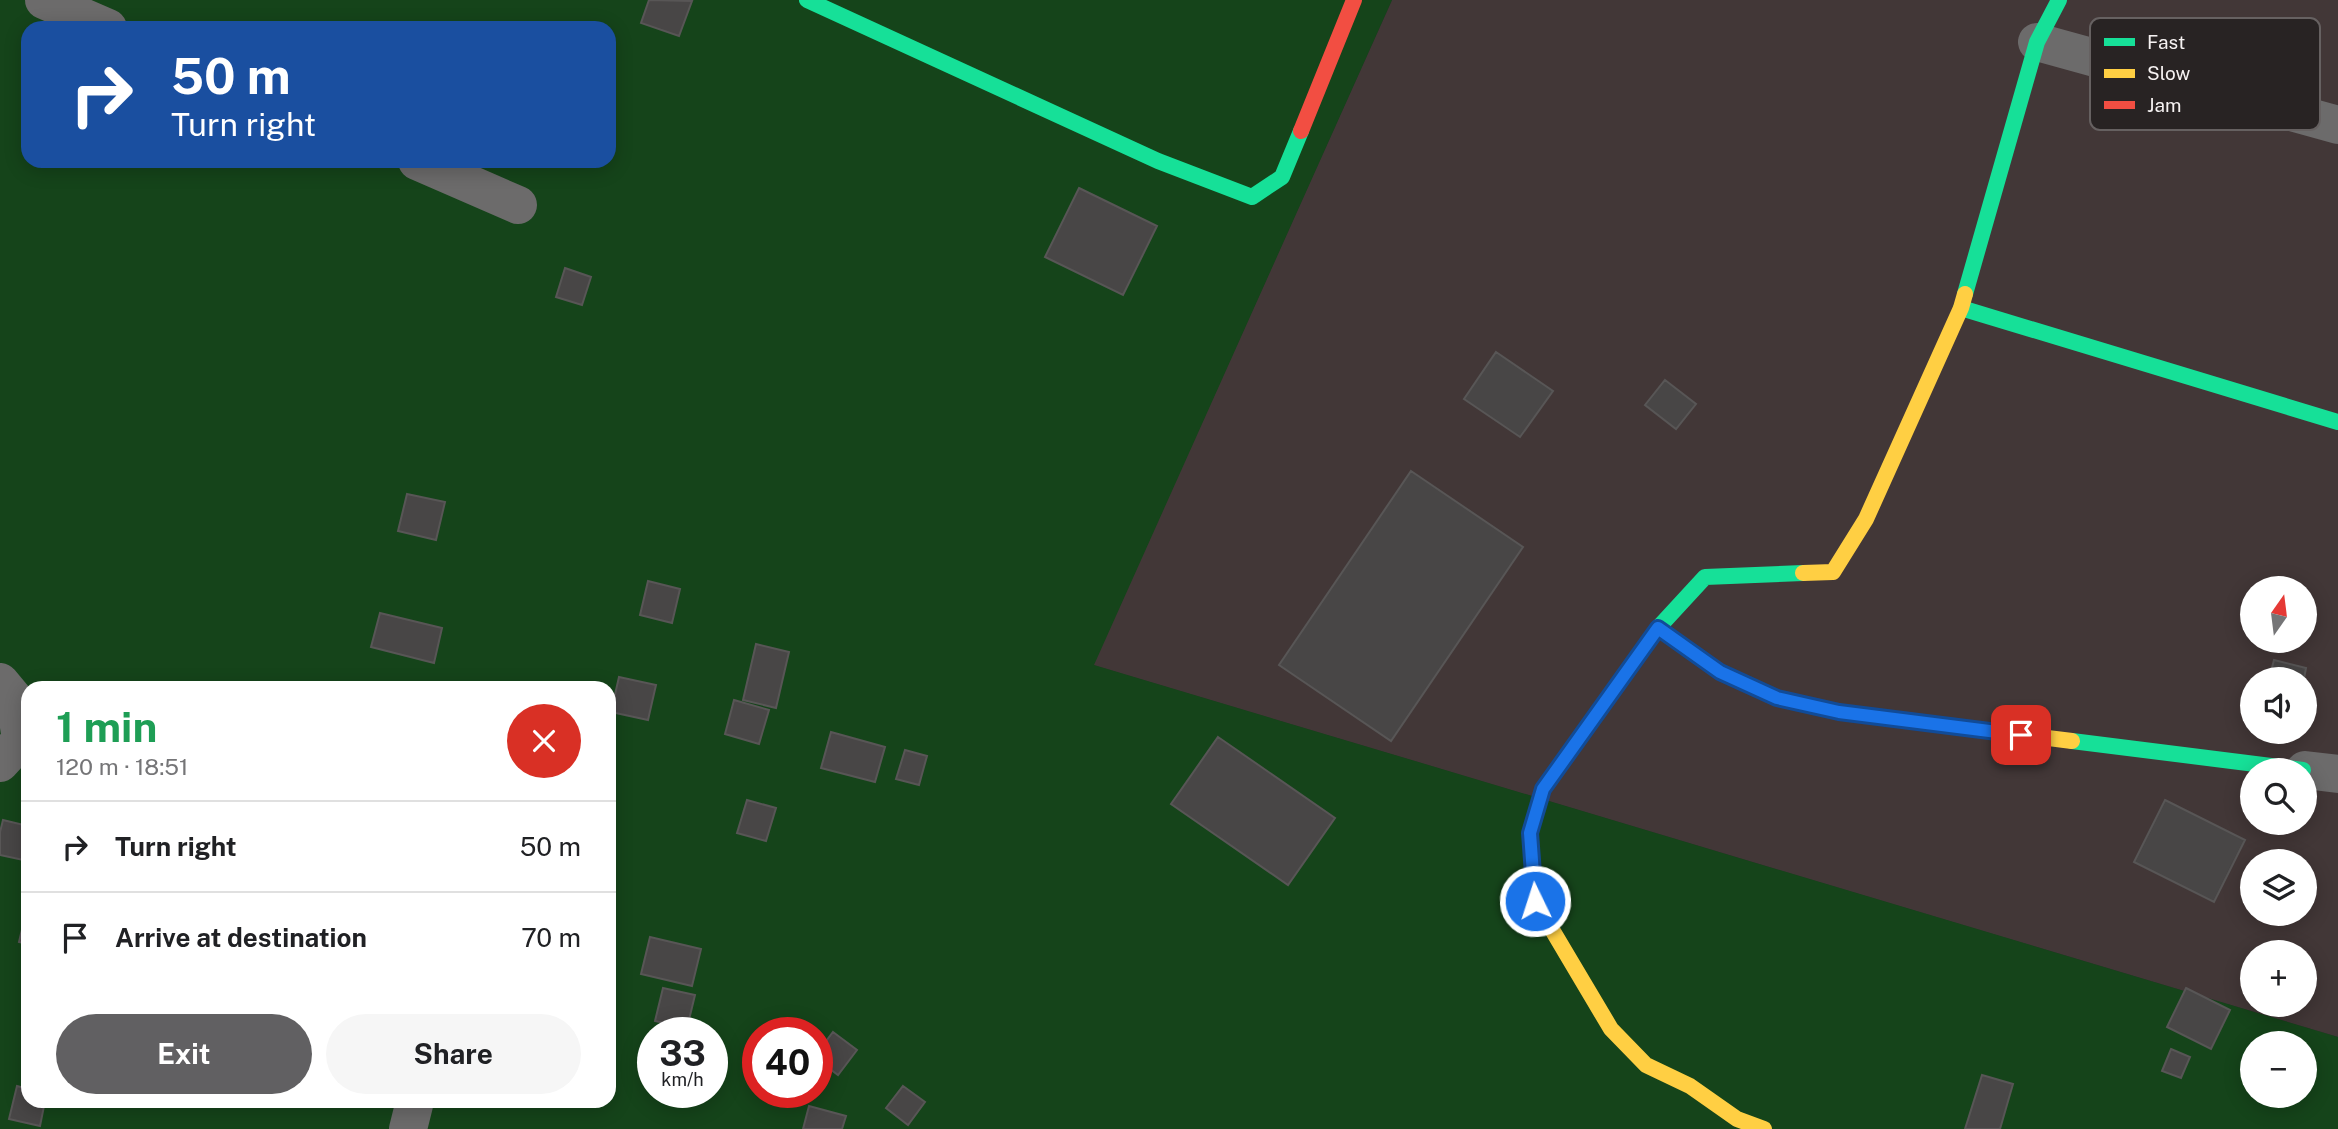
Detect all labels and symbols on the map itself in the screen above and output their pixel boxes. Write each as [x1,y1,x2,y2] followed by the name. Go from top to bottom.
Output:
[2090,18,2320,130] legend
[2147,31,2185,53] text: Fast
[2147,62,2191,84] text: Slow
[2147,94,2181,116] text: Jam
[2240,576,2317,653] north arrow
[1991,705,2051,765] pin
[1498,864,1572,938] position arrow
[742,1017,833,1108] speed limit sign: 40

